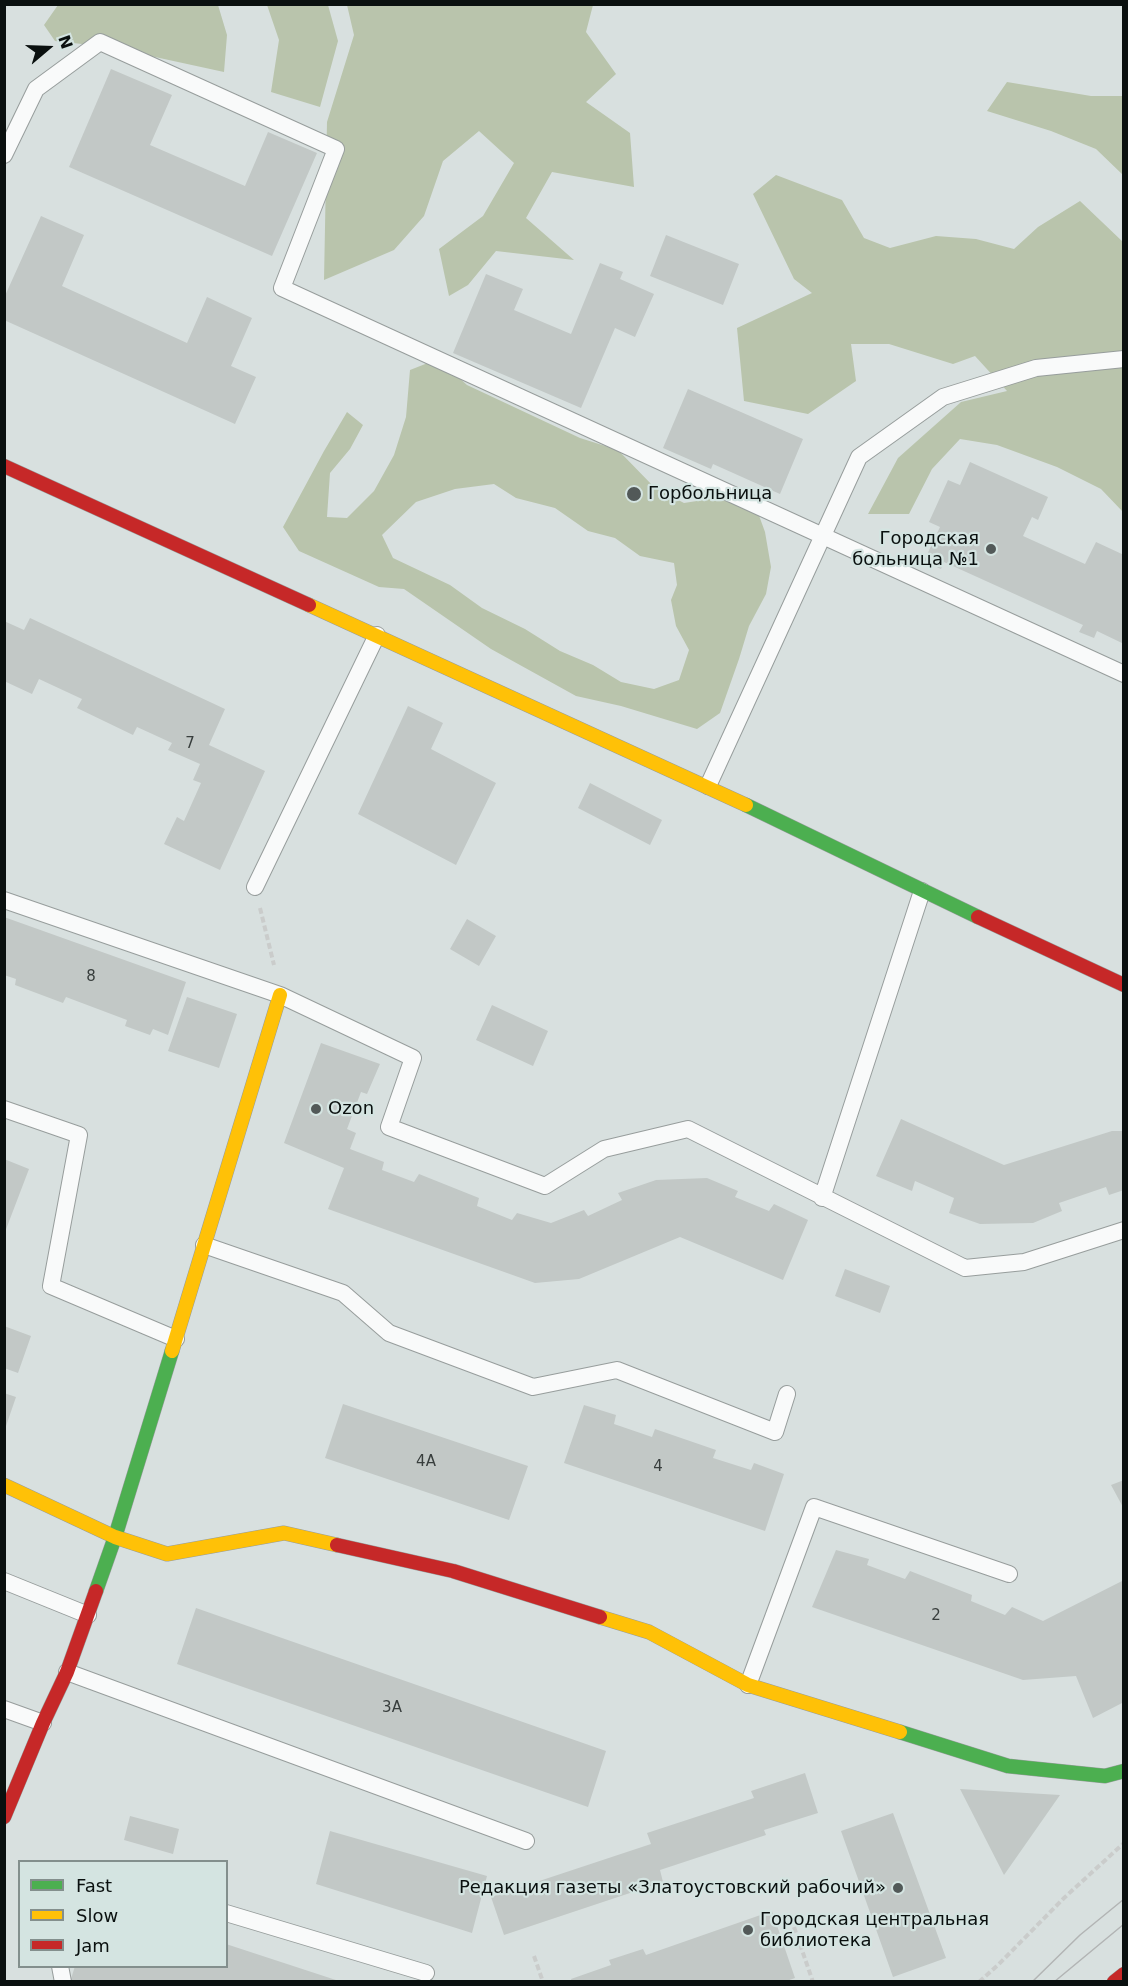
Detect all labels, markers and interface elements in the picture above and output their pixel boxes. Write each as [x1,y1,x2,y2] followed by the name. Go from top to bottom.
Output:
[18,18,78,78] north arrow
[54,33,77,51] text: N
[648,483,772,505] place label: Горбольница
[625,485,643,503] marker: Горбольница
[852,528,979,570] place label: Городская больница №1
[984,542,998,556] marker: Городская больница №1
[185,735,195,753] house number: 7
[86,968,96,986] house number: 8
[328,1098,374,1120] place label: Ozon
[309,1102,323,1116] marker: Ozon
[416,1453,436,1471] house number: 4А
[653,1458,663,1476] house number: 4
[931,1607,941,1625] house number: 2
[382,1699,402,1717] house number: 3А
[18,1860,228,1968] legend
[76,1875,112,1896] text: Fast
[459,1877,886,1899] place label: Редакция газеты «Златоустовский рабочий»
[891,1881,905,1895] marker: Редакция газеты «Златоустовский рабочий»
[76,1905,118,1926] text: Slow
[760,1909,989,1952] place label: Городская центральная библиотека
[741,1923,755,1937] marker: Городская центральная библиотека
[76,1935,110,1956] text: Jam

